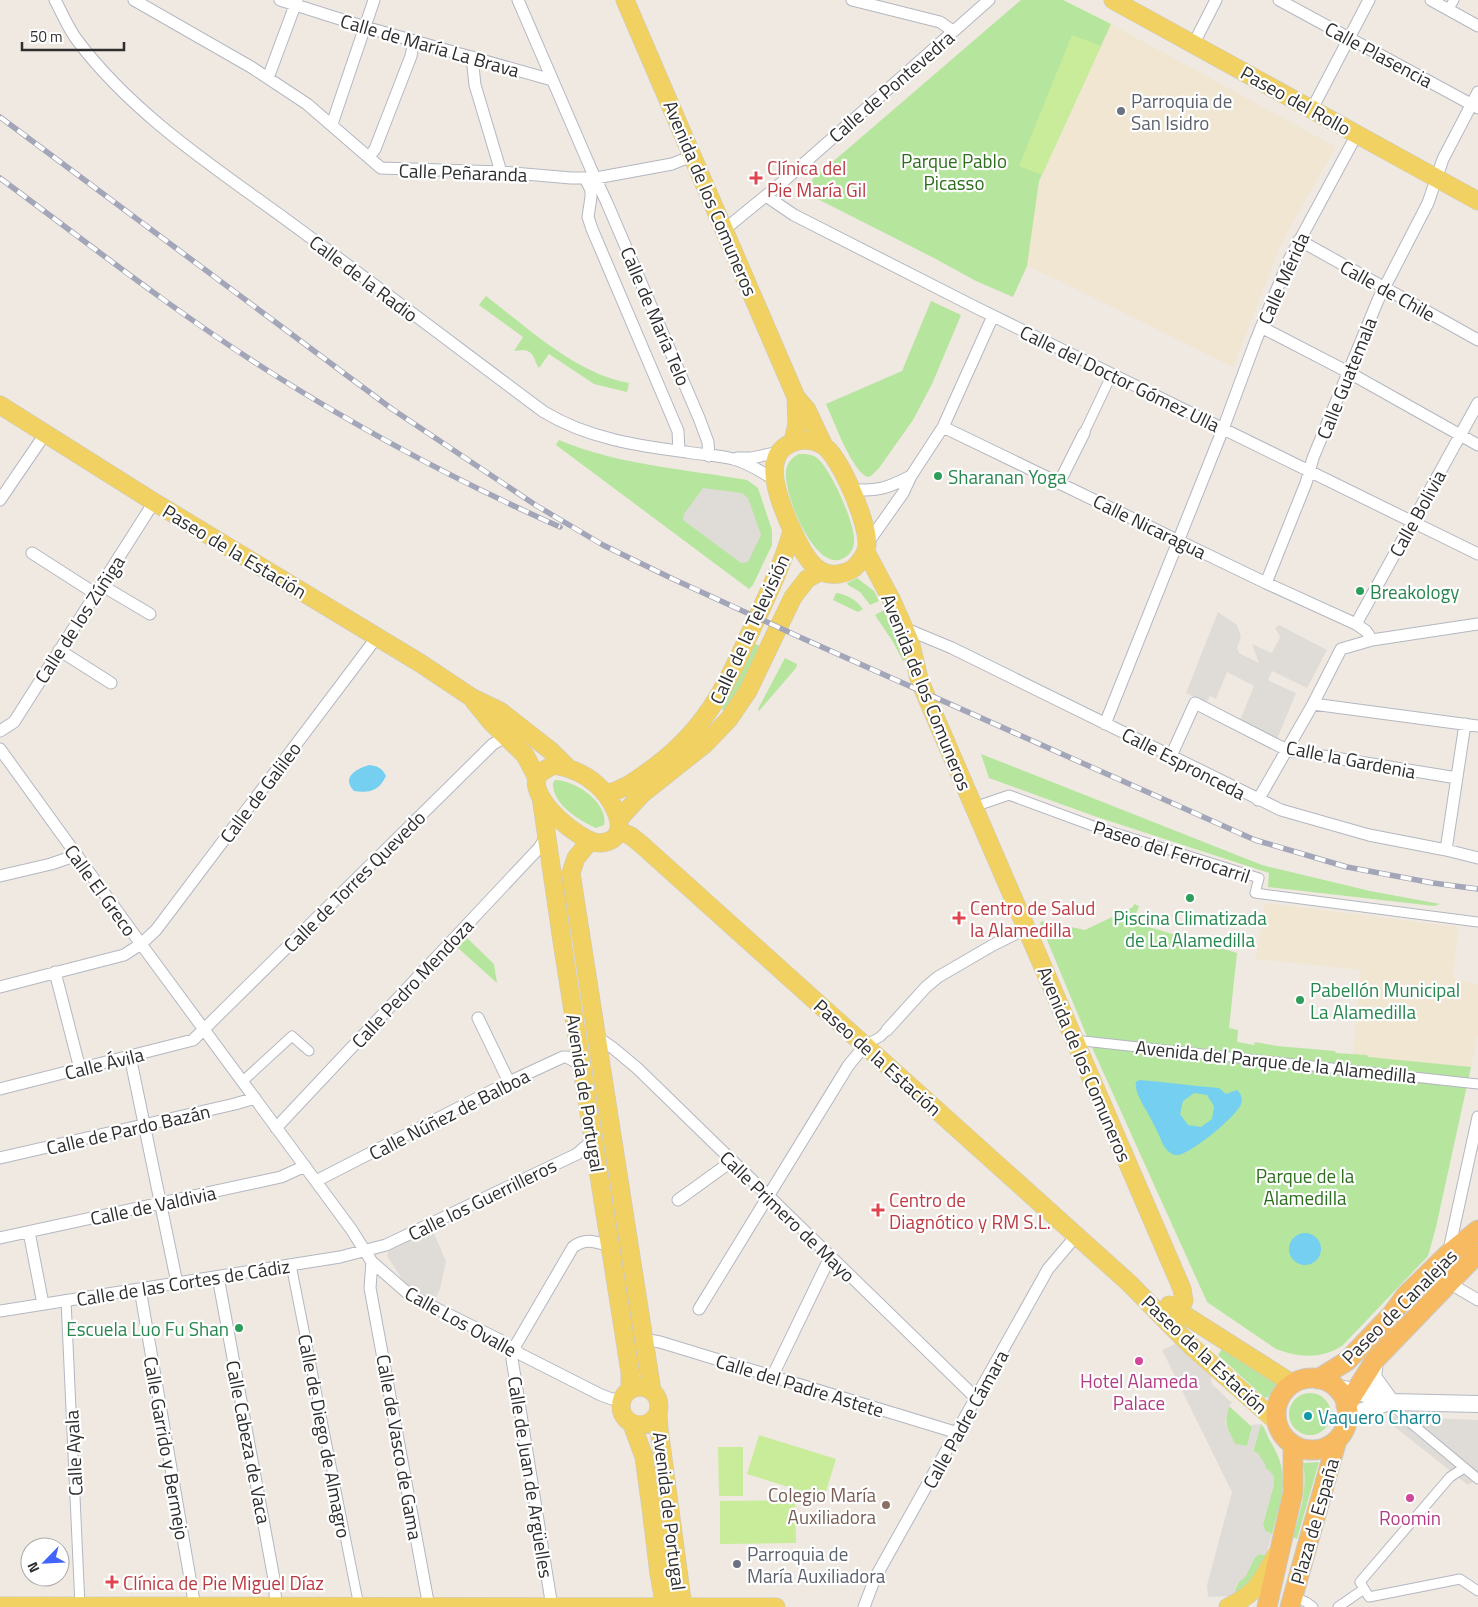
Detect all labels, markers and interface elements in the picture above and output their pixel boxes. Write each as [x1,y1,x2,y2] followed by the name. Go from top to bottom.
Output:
[337,6,523,85] street label: Calle de María La Brava
[1320,13,1438,95] street label: Calle Plasencia
[22,20,125,52] scale bar
[822,23,961,149] street label: Calle de Pontevedra
[30,25,63,48] text: 50 m
[1236,58,1356,142] street label: Paseo del Rollo
[1131,86,1232,137] place label: Parroquia de San Isidro
[657,96,765,301] street label: Avenida de los Comuneros
[1115,105,1127,117] marker: Parroquia de San Isidro
[901,146,1007,197] park label: Parque Pablo Picasso
[767,153,866,204] place label: Clínica del Pie María Gil
[398,155,528,189] street label: Calle Peñaranda
[749,171,763,185] marker: Clínica del Pie María Gil
[303,227,425,329] street label: Calle de la Radio
[1250,227,1316,329] street label: Calle Mérida
[614,242,698,390] street label: Calle de María Telo
[1335,252,1441,328] street label: Calle de Chile
[1308,312,1384,443] street label: Calle Guatemala
[1015,317,1225,439] street label: Calle del Doctor Gómez Ulla
[948,462,1067,491] place label: Sharanan Yoga
[1381,464,1453,562] street label: Calle Bolivia
[932,470,944,482] marker: Sharanan Yoga
[1089,486,1212,566] street label: Calle Nicaragua
[157,496,313,606] street label: Paseo de la Estación
[27,549,132,689] street label: Calle de los Zúñiga
[702,549,796,709] street label: Calle de la Televisión
[1370,577,1459,606] place label: Breakology
[1354,585,1366,597] marker: Breakology
[874,589,980,795] street label: Avenida de los Comuneros
[1117,719,1251,807] street label: Calle Espronceda
[1284,732,1419,786] street label: Calle la Gardenia
[212,735,308,849] street label: Calle de Galileo
[276,803,432,959] street label: Calle de Torres Quevedo
[1090,812,1254,890] street label: Paseo del Ferrocarril
[58,838,144,942] street label: Calle El Greco
[1184,892,1196,904] marker: Piscina Climatizada de La Alamedilla
[970,893,1095,944] place label: Centro de Salud la Alamedilla
[1113,903,1267,954] place label: Piscina Climatizada de La Alamedilla
[344,911,480,1054] street label: Calle Pedro Mendoza
[952,911,966,925] marker: Centro de Salud la Alamedilla
[1031,962,1139,1167] street label: Avenida de los Comuneros
[1310,975,1460,1026] place label: Pabellón Municipal La Alamedilla
[808,992,948,1122] street label: Paseo de la Estación
[1294,994,1306,1006] marker: Pabellón Municipal La Alamedilla
[559,1012,613,1174] street label: Avenida de Portugal
[1134,1032,1418,1090] street label: Avenida del Parque de la Alamedilla
[61,1039,147,1087] street label: Calle Ávila
[364,1061,535,1167] street label: Calle Núñez de Balboa
[43,1096,213,1162] street label: Calle de Pardo Bazán
[714,1143,862,1289] street label: Calle Primero de Mayo
[403,1150,561,1248] street label: Calle los Guerrilleros
[1256,1161,1355,1212] park label: Parque de la Alamedilla
[88,1177,219,1232] street label: Calle de Valdivia
[889,1185,1051,1236] place label: Centro de Diagnótico y RM S.L.
[871,1203,885,1217] marker: Centro de Diagnótico y RM S.L.
[1335,1241,1464,1370] street label: Paseo de Canalejas
[74,1251,292,1313] street label: Calle de las Cortes de Cádiz
[400,1278,522,1364] street label: Calle Los Ovalle
[1135,1288,1275,1420] street label: Paseo de la Estación
[66,1314,229,1343] place label: Escuela Luo Fu Shan
[233,1322,245,1334] marker: Escuela Luo Fu Shan
[291,1331,359,1541] street label: Calle de Diego de Almagro
[915,1344,1015,1494] street label: Calle Padre Cámara
[712,1346,888,1424] street label: Calle del Padre Astete
[369,1352,431,1543] street label: Calle de Vasco de Gama
[137,1354,197,1542] street label: Calle Garrido y Bermejo
[1133,1355,1145,1367] marker: Hotel Alameda Palace
[219,1358,279,1527] street label: Calle Cabeza de Vaca
[1080,1366,1198,1417] place label: Hotel Alameda Palace
[501,1374,561,1580] street label: Calle de Juan de Argüelles
[1318,1402,1441,1431] place label: Vaquero Charro
[56,1409,90,1497] street label: Calle Ayala
[1302,1410,1314,1422] marker: Vaquero Charro
[646,1430,694,1592] street label: Avenida de Portugal
[1282,1454,1346,1587] street label: Plaza de España
[768,1480,876,1531] place label: Colegio María Auxiliadora
[1404,1492,1416,1504] marker: Roomin
[880,1499,892,1511] marker: Colegio María Auxiliadora
[1379,1503,1441,1532] place label: Roomin
[20,1537,70,1587] north arrow
[747,1539,886,1590] place label: Parroquia de María Auxiliadora
[731,1558,743,1570] marker: Parroquia de María Auxiliadora
[21,1559,44,1576] text: N
[123,1568,324,1597] place label: Clínica de Pie Miguel Díaz
[105,1575,119,1589] marker: Clínica de Pie Miguel Díaz

